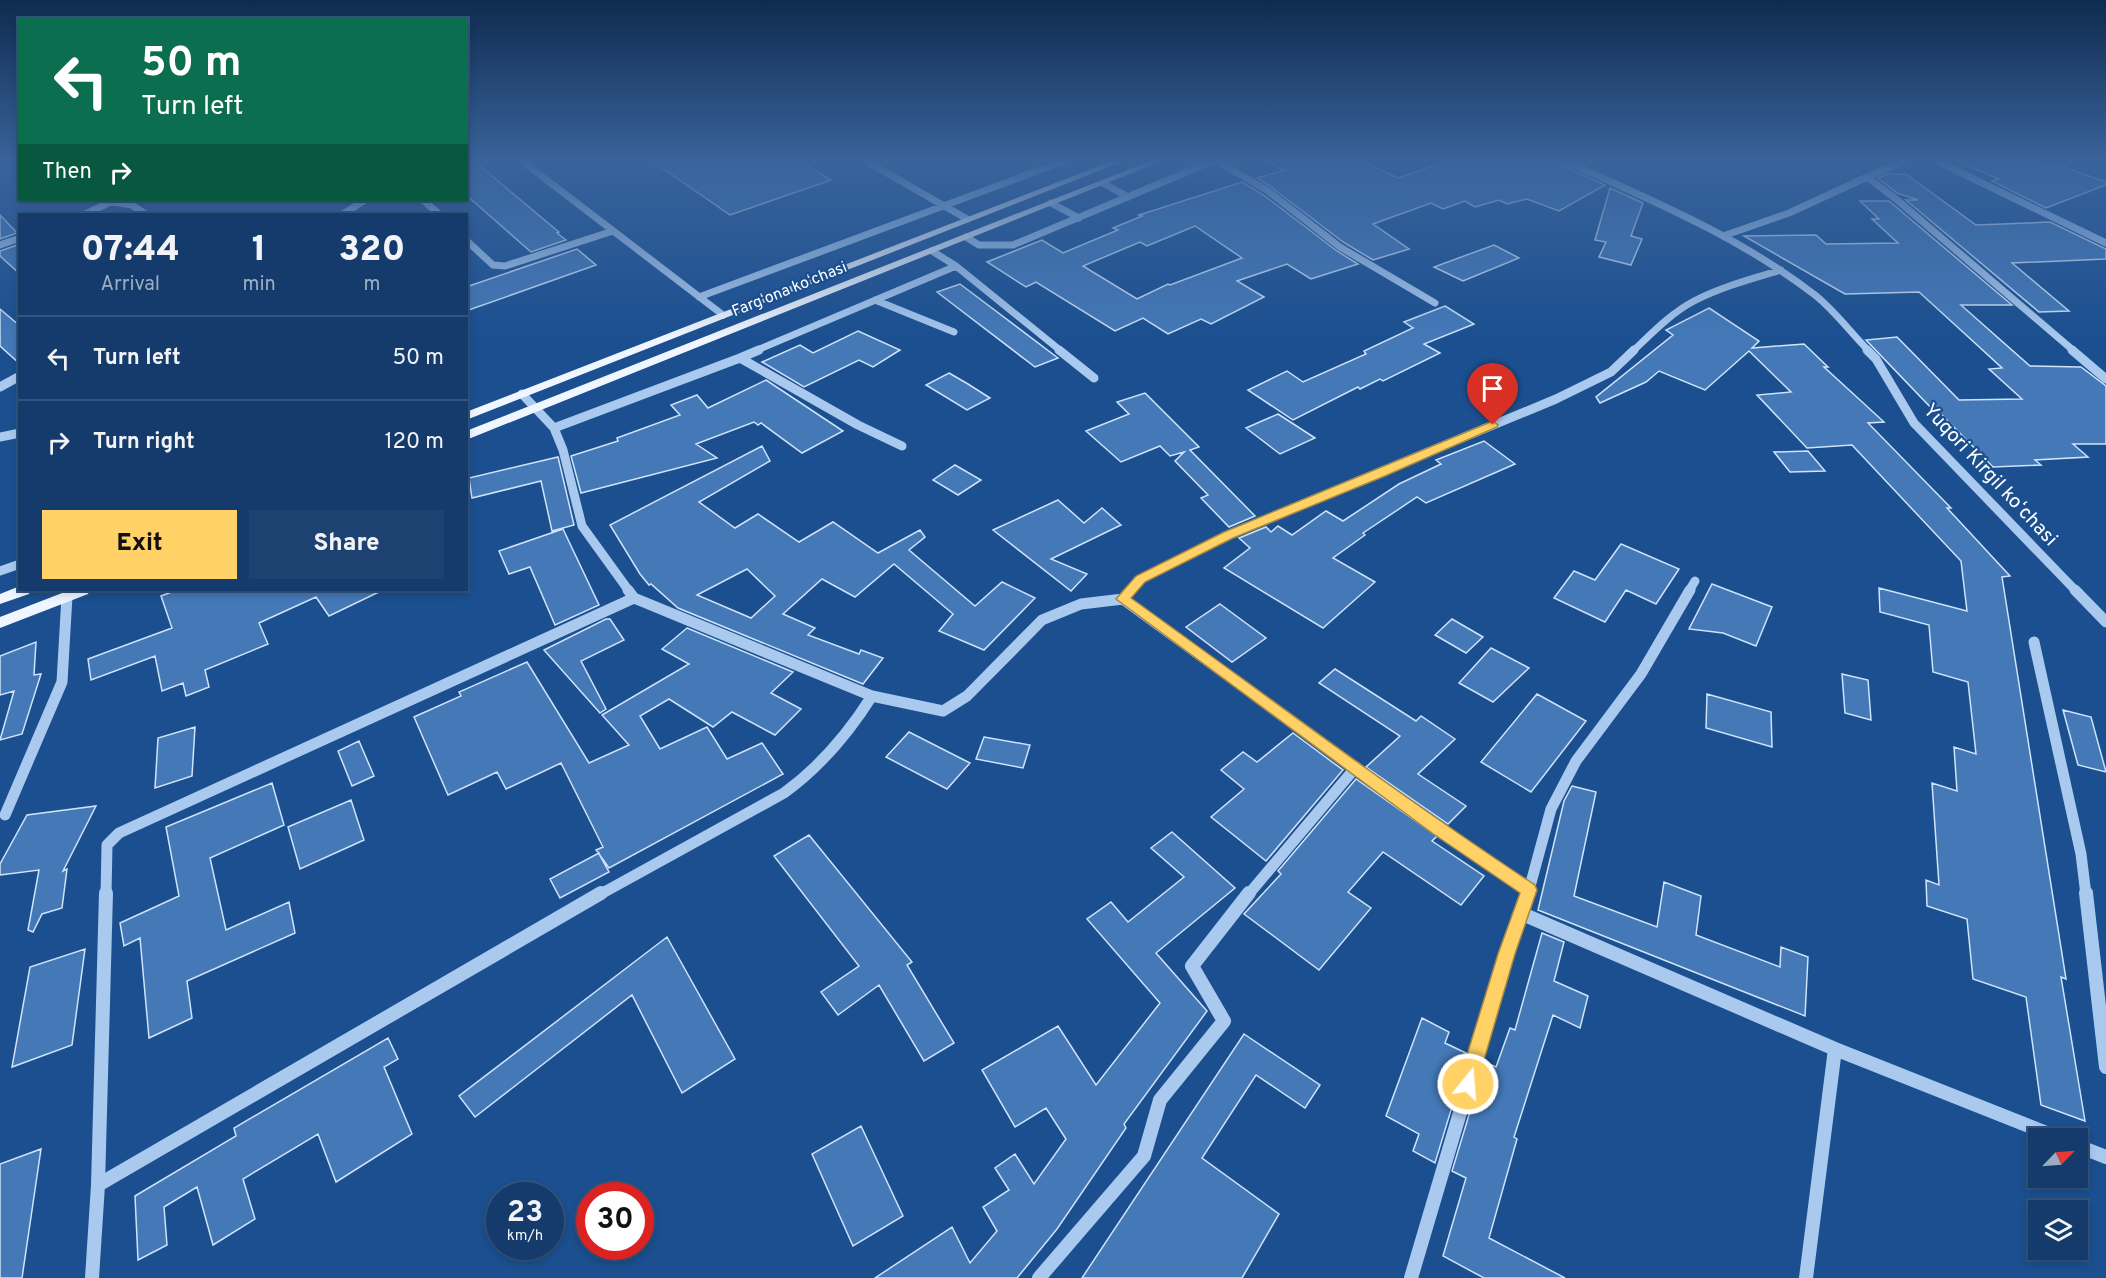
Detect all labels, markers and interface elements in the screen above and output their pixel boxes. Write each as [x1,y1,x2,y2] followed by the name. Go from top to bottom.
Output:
[141,38,242,91] text: 50 m
[42,42,120,120] icon: left
[141,90,243,124] text: Turn left
[104,156,137,189] icon: right
[42,159,92,186] text: Then
[81,228,180,274] text: 07:44
[252,228,267,274] text: 1
[339,228,405,274] text: 320
[729,258,850,322] street label: Fargʻona koʻchasi
[100,272,160,298] text: Arrival
[243,272,276,298] text: min
[363,272,380,298] text: m
[42,342,75,375] icon: left
[93,345,181,372] text: Turn left
[392,345,444,372] text: 50 m
[1467,363,1518,425] pin
[1476,372,1509,405] icon: arrive
[1917,398,2063,552] street label: Yuqori Kirgil koʻchasi
[42,426,75,459] icon: right
[93,429,195,456] text: Turn right
[384,429,444,456] text: 120 m
[42,510,237,579] button: Exit
[249,510,444,579] button: Share
[1436,1052,1500,1116] position arrow
[2028,1128,2088,1188] north arrow
[2028,1128,2088,1260] map controls
[576,1182,654,1260] speed limit sign: 30
[507,1195,543,1232] text: 23
[2028,1200,2088,1260] button: layers
[507,1227,543,1246] text: km/h

